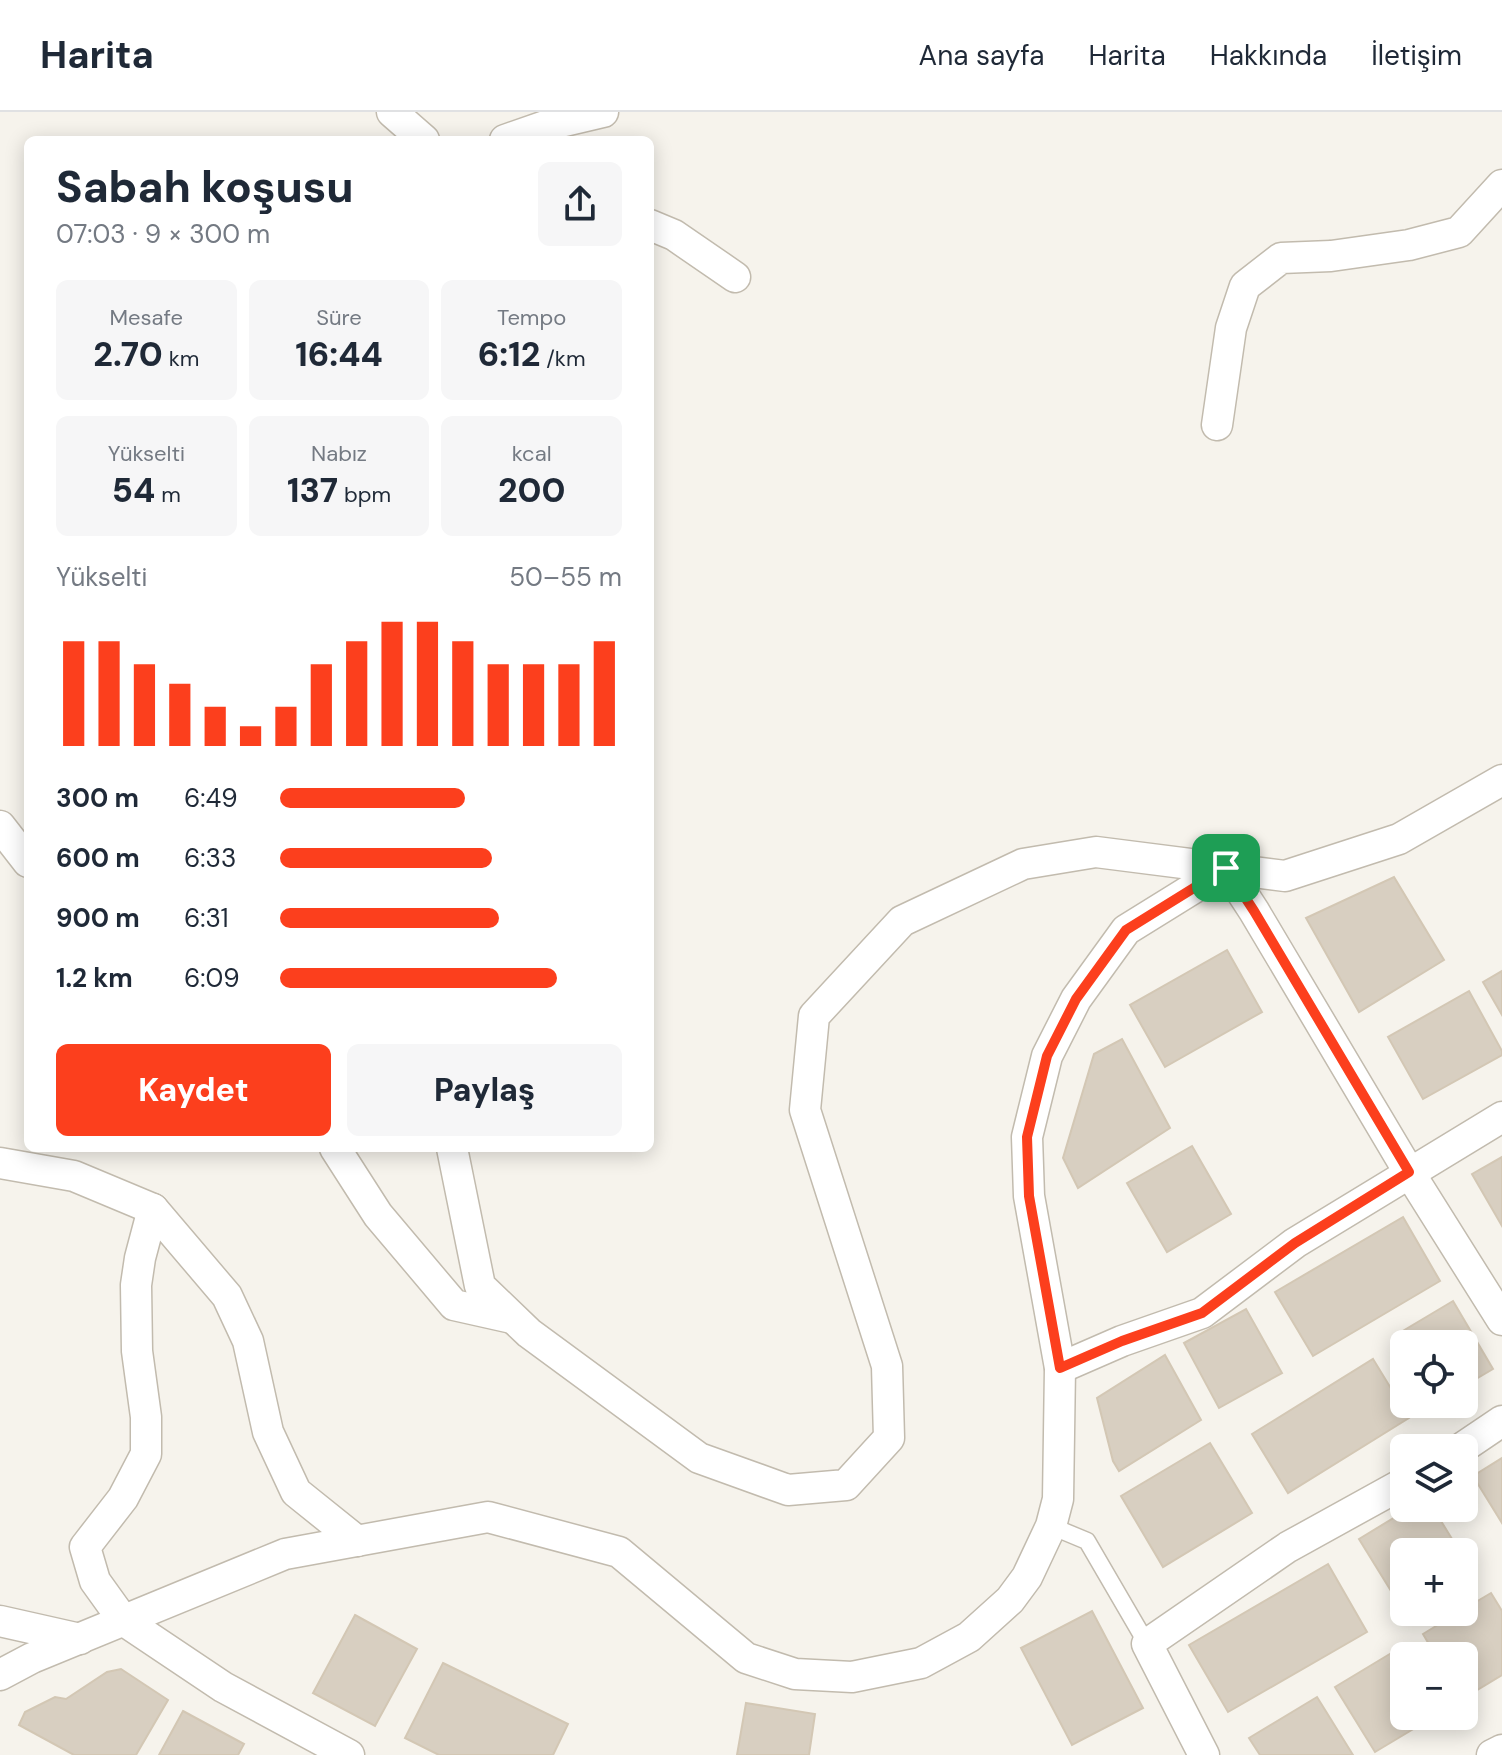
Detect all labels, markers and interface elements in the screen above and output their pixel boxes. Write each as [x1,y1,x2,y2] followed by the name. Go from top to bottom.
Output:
[40,30,154,80] text: Harita
[919,37,1045,74] text: Ana sayfa
[1089,37,1166,74] text: Harita
[1210,37,1327,74] text: Hakkında
[1371,37,1462,74] text: İletişim
[56,158,354,216] text: Sabah koşusu
[538,162,622,246] button: share
[56,217,270,251] text: 07:03 · 9 × 300 m
[110,303,183,332] text: Mesafe
[316,303,362,332] text: Süre
[497,303,566,332] text: Tempo
[93,332,163,377] text: 2.70
[295,332,383,377] text: 16:44
[478,332,540,377] text: 6:12
[163,344,199,373] text: km
[540,344,586,373] text: /km
[108,439,185,468] text: Yükselti
[311,439,367,468] text: Nabız
[512,439,552,468] text: kcal
[112,468,155,513] text: 54
[287,468,338,513] text: 137
[498,468,565,513] text: 200
[155,480,181,509] text: m
[338,480,391,509] text: bpm
[56,560,147,594] text: Yükselti
[509,560,622,594] text: 50–55 m
[56,781,139,815] text: 300 m
[184,781,238,815] text: 6:49
[1192,834,1260,902] pin
[56,841,140,875] text: 600 m
[184,841,236,875] text: 6:33
[1204,846,1248,890] icon: arrive
[56,901,140,935] text: 900 m
[184,901,229,935] text: 6:31
[56,961,133,995] text: 1.2 km
[184,961,240,995] text: 6:09
[56,1044,331,1136] button: Kaydet
[347,1044,622,1136] button: Paylaş
[1390,1330,1478,1730] map controls
[1390,1330,1478,1418] button: locate
[1390,1434,1478,1522] button: layers
[1390,1538,1478,1626] button: +
[1390,1642,1478,1730] button: −

